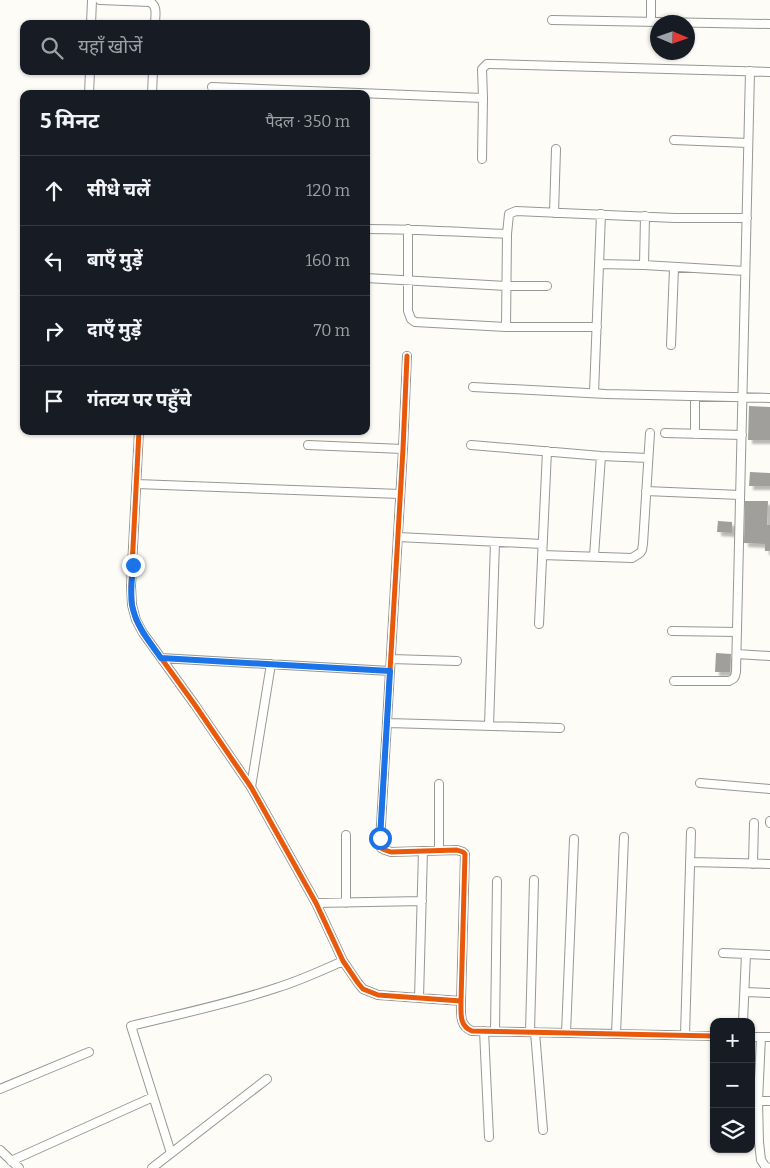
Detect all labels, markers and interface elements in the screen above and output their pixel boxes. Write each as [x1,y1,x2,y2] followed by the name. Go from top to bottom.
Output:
[650,15,695,60] north arrow
[20,20,370,75] search box
[38,34,66,62] icon: search
[78,35,142,58] text: यहाँ खोजें
[40,108,99,134] text: 5 मिनट
[265,112,350,131] text: पैदल · 350 m
[40,177,68,205] icon: ahead
[87,178,150,201] text: सीधे चलें
[306,181,350,200] text: 120 m
[40,247,68,275] icon: left
[87,248,143,271] text: बाएँ मुड़ें
[305,251,350,270] text: 160 m
[40,317,68,345] icon: right
[87,318,141,341] text: दाएँ मुड़ें
[314,321,350,340] text: 70 m
[40,387,68,415] icon: arrive
[87,388,192,411] text: गंतव्य पर पहुँचे
[122,554,145,577] route end
[369,827,392,850] route start
[710,1018,755,1153] map controls
[710,1018,755,1063] button: +
[710,1063,755,1108] button: −
[710,1108,755,1153] button: layers

